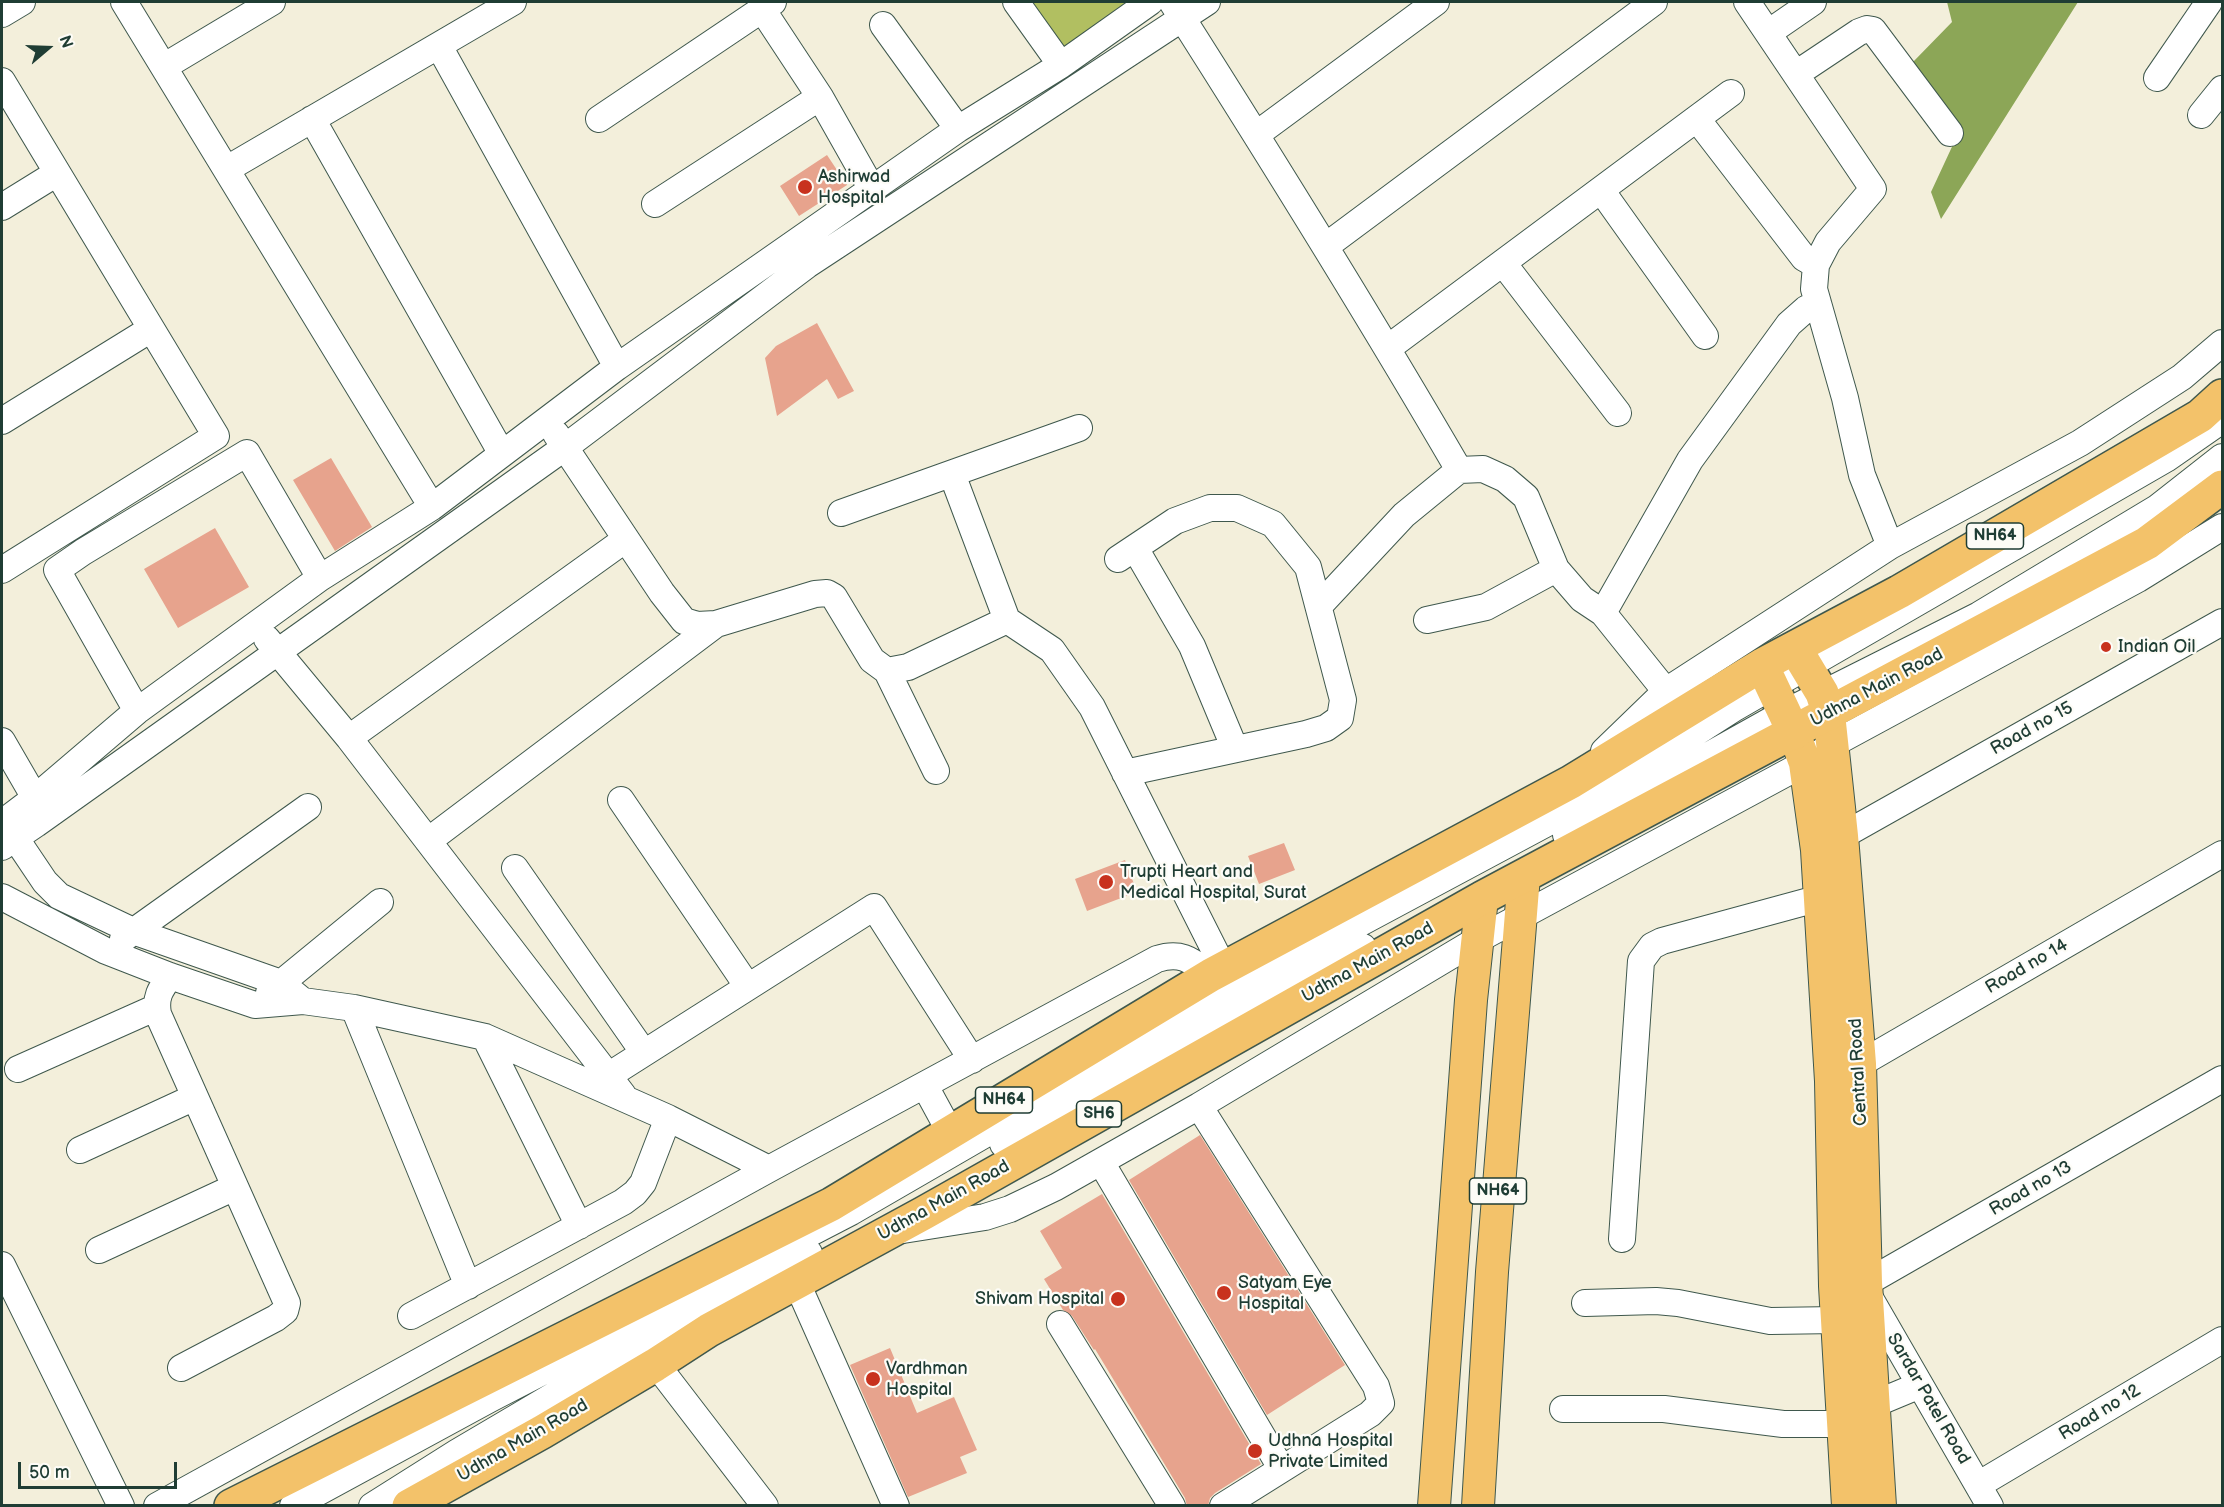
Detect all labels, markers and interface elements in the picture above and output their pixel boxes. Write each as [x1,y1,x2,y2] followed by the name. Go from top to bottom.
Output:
[18,18,78,78] north arrow
[55,33,76,51] text: N
[818,166,890,208] place label: Ashirwad Hospital
[796,178,814,196] marker: Ashirwad Hospital
[1966,523,2024,549] road number: NH64
[2118,636,2195,658] place label: Indian Oil
[2099,640,2113,654] marker: Indian Oil
[1807,644,1947,732] street label: Udhna Main Road
[1987,698,2077,760] street label: Road no 15
[1120,861,1306,904] place label: Trupti Heart and Medical Hospital, Surat
[1097,873,1115,891] marker: Trupti Heart and Medical Hospital, Surat
[1298,918,1438,1008] street label: Udhna Main Road
[1982,935,2072,999] street label: Road no 14
[1845,1018,1873,1126] street label: Central Road
[976,1087,1032,1113] road number: NH64
[1076,1101,1122,1127] road number: SH6
[874,1156,1014,1246] street label: Udhna Main Road
[1986,1157,2076,1221] street label: Road no 13
[1470,1178,1526,1204] road number: NH64
[1238,1272,1332,1314] place label: Satyam Eye Hospital
[1215,1284,1233,1302] marker: Satyam Eye Hospital
[975,1288,1104,1310] place label: Shivam Hospital
[1109,1290,1127,1308] marker: Shivam Hospital
[1882,1330,1974,1468] street label: Sardar Patel Road
[886,1358,968,1400] place label: Vardhman Hospital
[864,1370,882,1388] marker: Vardhman Hospital
[2055,1380,2145,1446] street label: Road no 12
[454,1395,592,1487] street label: Udhna Main Road
[1268,1430,1393,1472] place label: Udhna Hospital Private Limited
[1246,1442,1264,1460] marker: Udhna Hospital Private Limited
[21,1450,180,1488] scale bar
[29,1462,70,1483] text: 50 m

